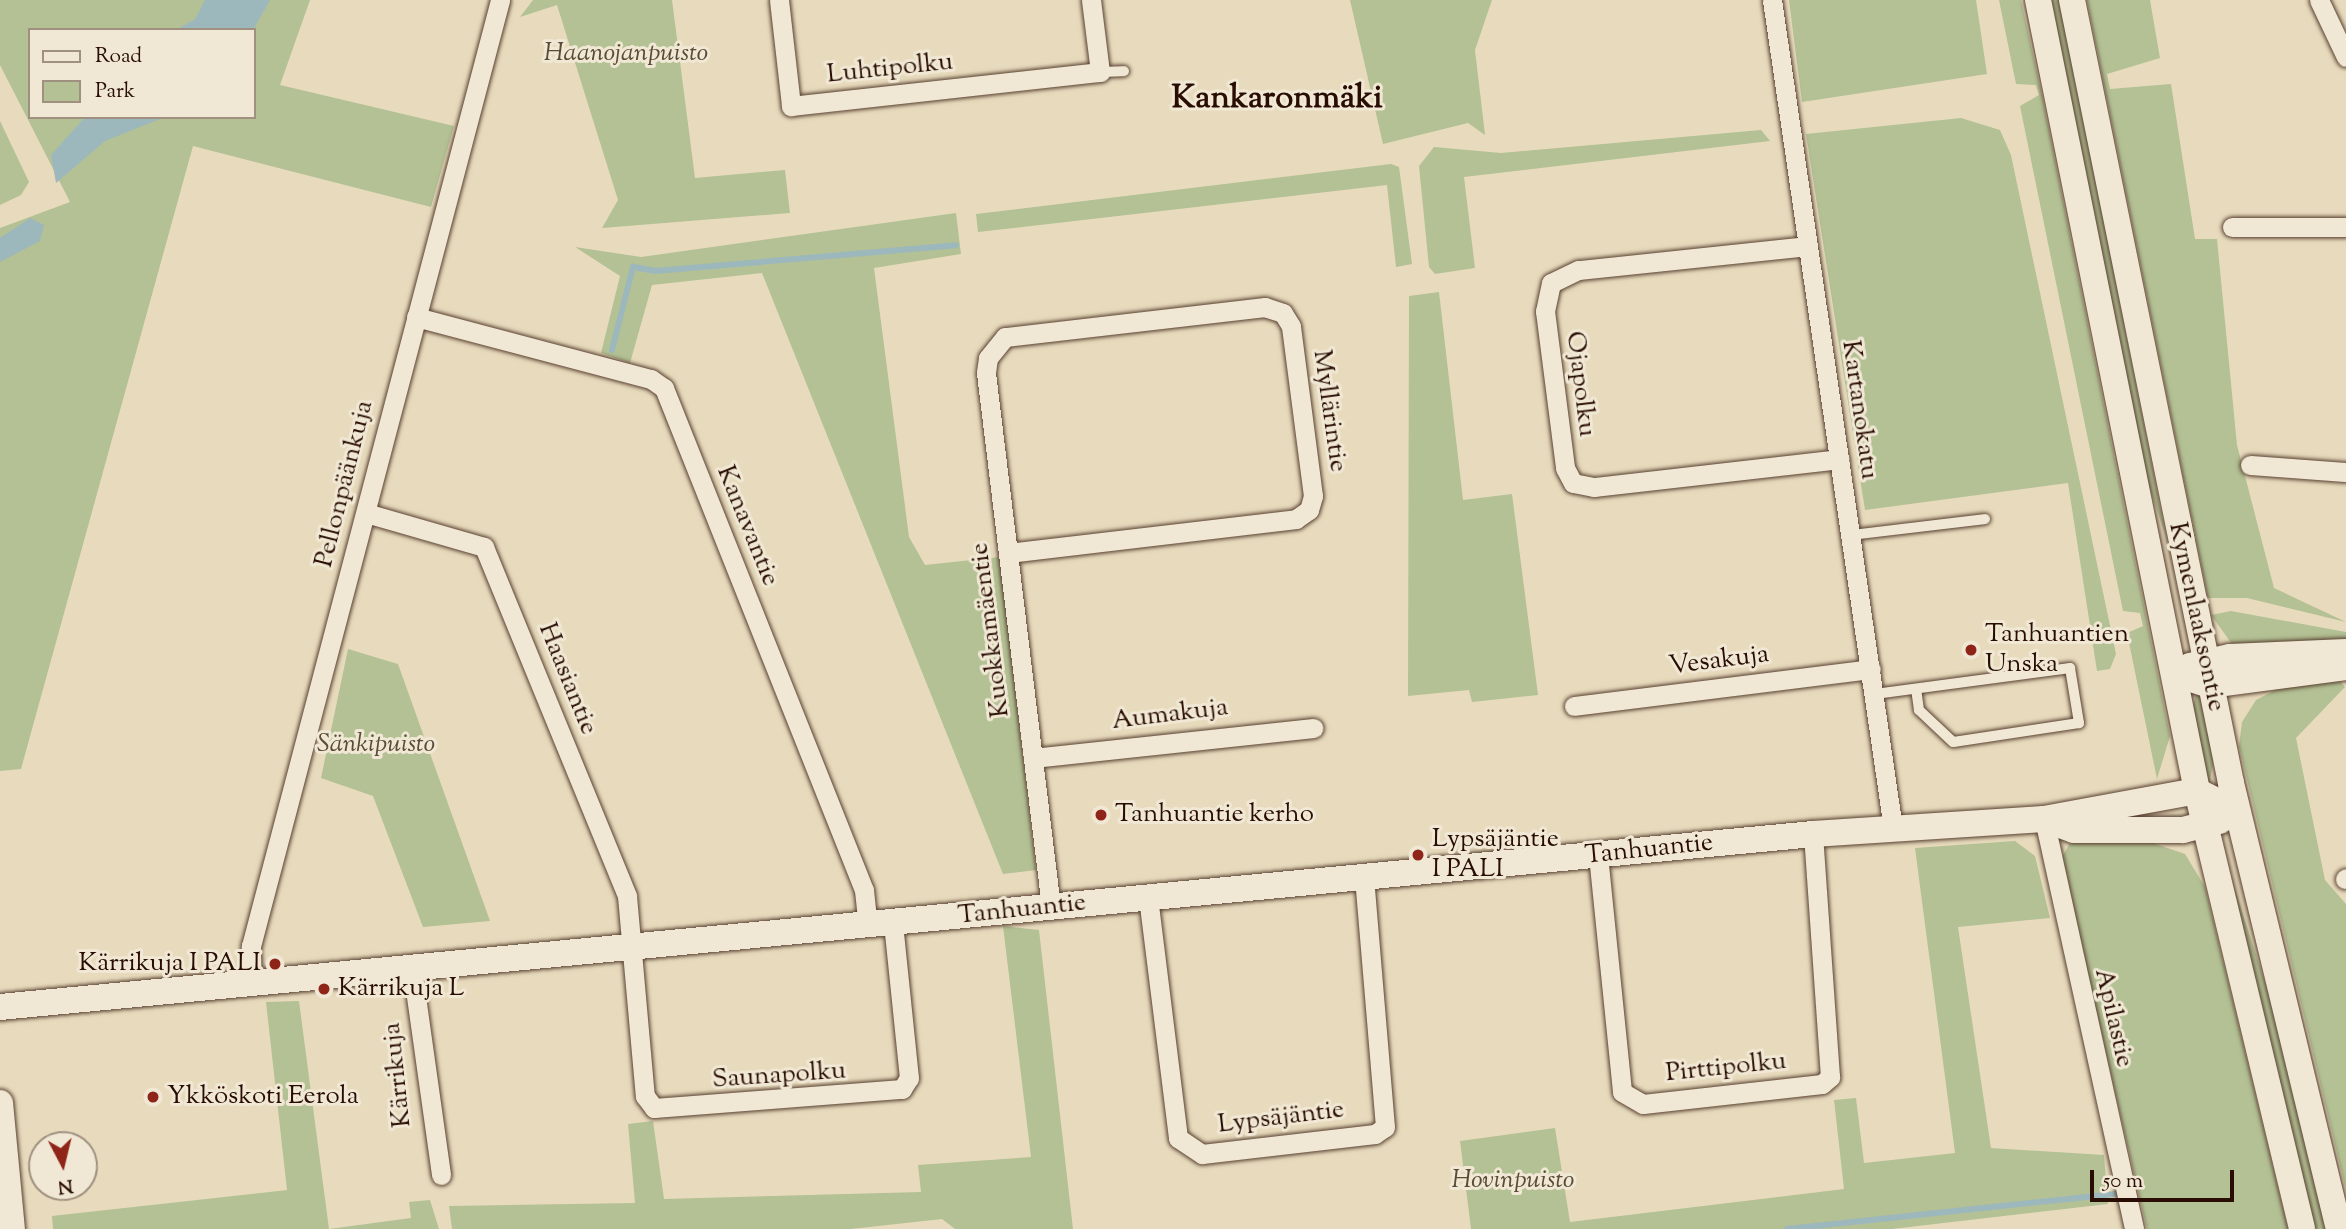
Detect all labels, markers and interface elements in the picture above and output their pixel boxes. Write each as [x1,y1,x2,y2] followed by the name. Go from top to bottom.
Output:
[28,28,256,119] legend
[544,38,708,70] park label: Haanojanpuisto
[95,42,142,72] text: Road
[825,47,955,91] street label: Luhtipolku
[95,77,135,107] text: Park
[1171,80,1383,120] district label: Kankaronmäki
[1558,330,1602,438] street label: Ojapolku
[1834,338,1884,482] street label: Kartanokatu
[1305,348,1353,474] street label: Myllärintie
[309,397,381,571] street label: Pellonpäänkuja
[709,461,785,591] street label: Kanavantie
[2161,520,2231,714] street label: Kymenlaaksontie
[965,541,1017,719] street label: Kuokkamäentie
[531,619,603,739] street label: Haasiantie
[1985,619,2129,680] place label: Tanhuantien Unska
[1667,639,1771,683] street label: Vesakuja
[1963,642,1979,658] marker: Tanhuantien Unska
[1110,692,1230,738] street label: Aumakuja
[317,729,435,761] park label: Sänkipuisto
[1115,799,1314,831] place label: Tanhuantie kerho
[1093,807,1109,823] marker: Tanhuantie kerho
[1432,824,1559,886] place label: Lypsäjäntie I PALI
[1583,828,1715,872] street label: Tanhuantie
[1410,847,1426,863] marker: Lypsäjäntie I PALI
[956,888,1088,932] street label: Tanhuantie
[79,948,261,980] place label: Kärrikuja I PALI
[267,956,283,972] marker: Kärrikuja I PALI
[2087,966,2139,1070] street label: Apilastie
[338,973,464,1005] place label: Kärrikuja L
[316,981,332,997] marker: Kärrikuja L
[377,1021,419,1129] street label: Kärrikuja
[1664,1046,1788,1090] street label: Pirttipolku
[711,1056,847,1096] street label: Saunapolku
[167,1081,359,1113] place label: Ykköskoti Eerola
[145,1089,161,1105] marker: Ykköskoti Eerola
[1216,1095,1346,1141] street label: Lypsäjäntie
[28,1131,98,1201] north arrow
[2094,1156,2238,1200] scale bar
[1452,1165,1574,1197] park label: Hovinpuisto
[2103,1167,2143,1197] text: 50 m
[56,1171,75,1200] text: N

